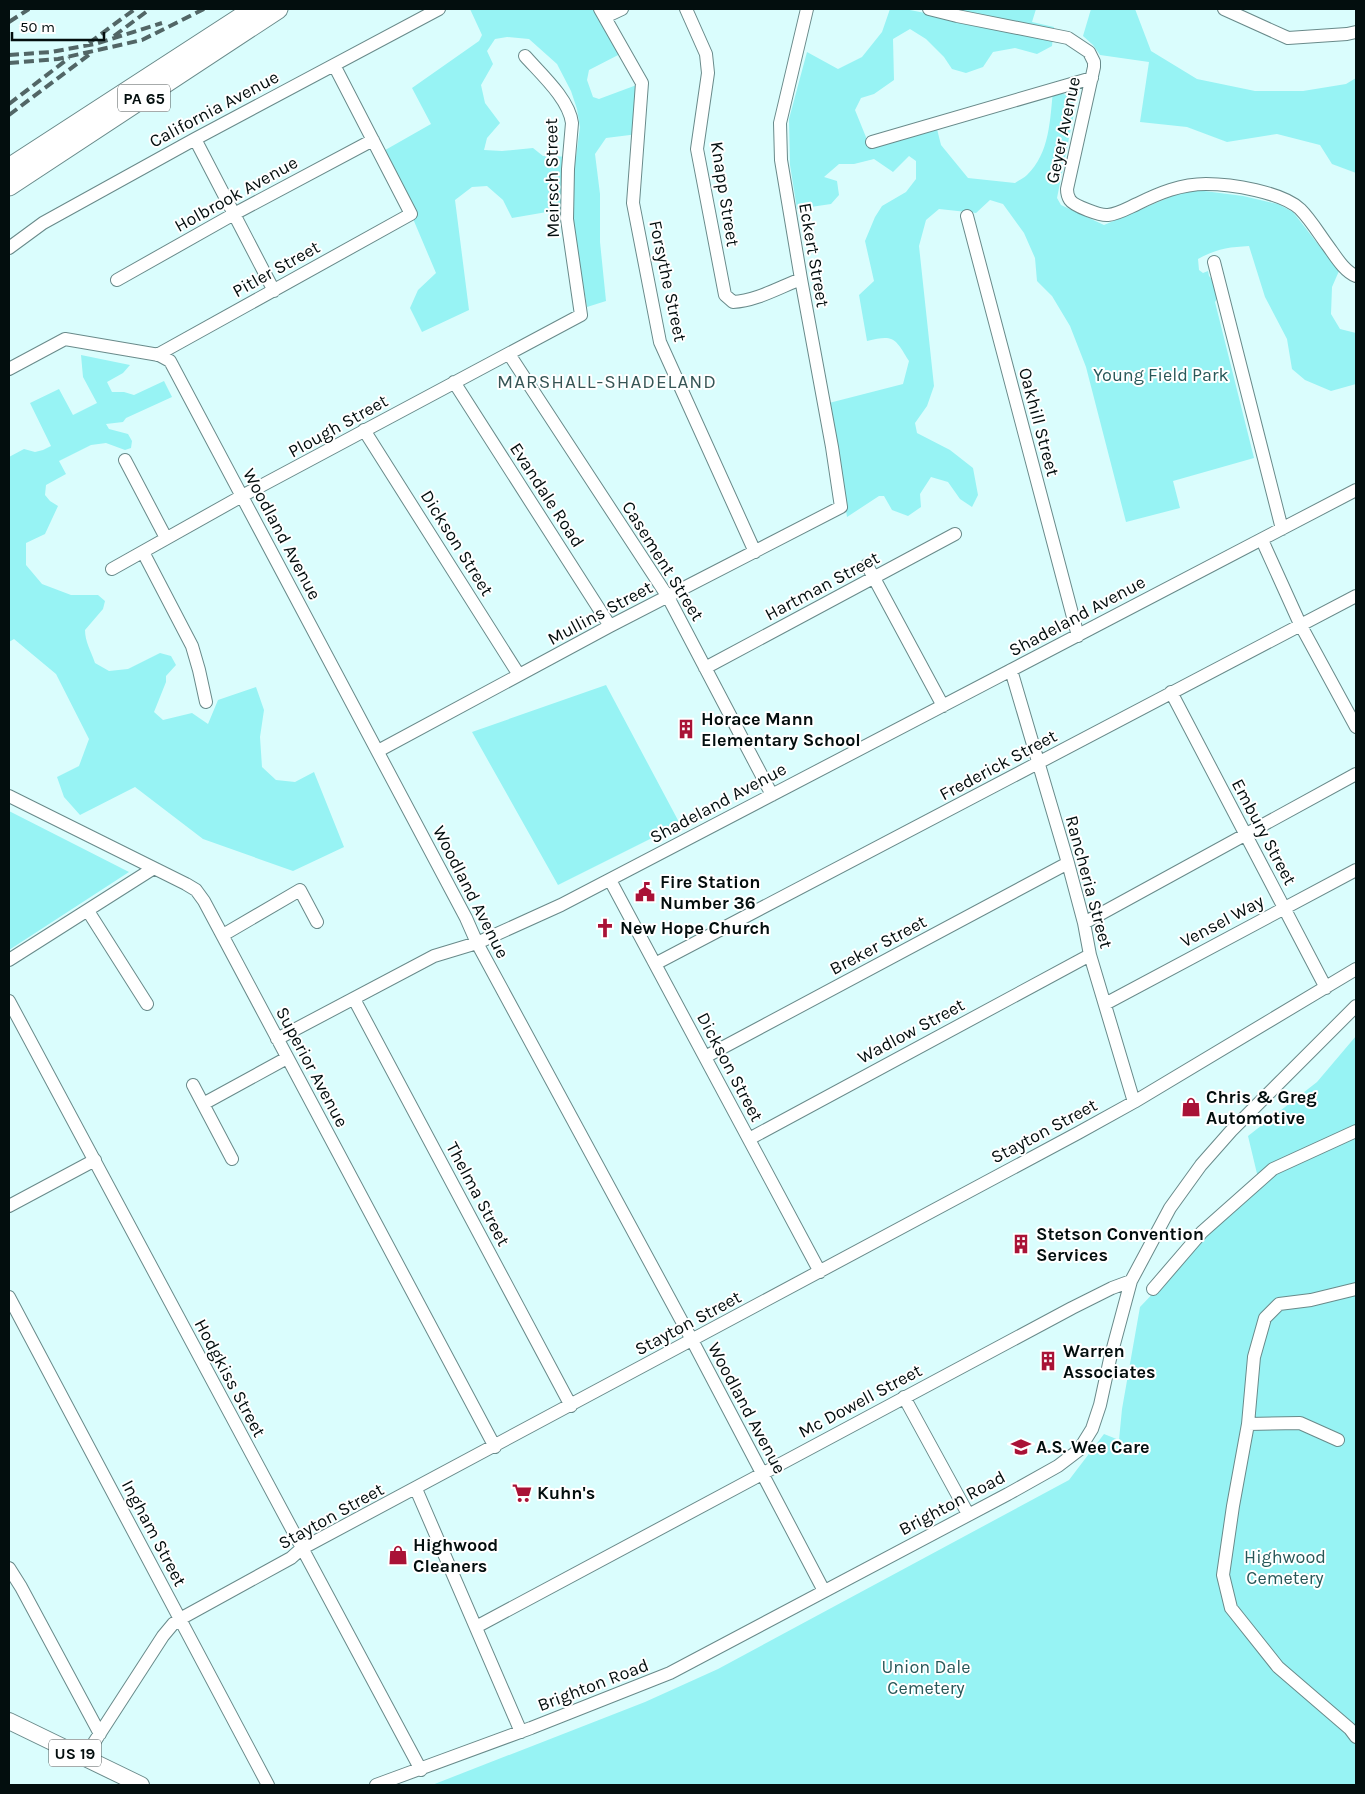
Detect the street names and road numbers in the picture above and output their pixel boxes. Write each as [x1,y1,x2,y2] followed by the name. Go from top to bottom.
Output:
[145,66,283,152] street label: California Avenue
[1041,75,1085,185] street label: Geyer Avenue
[118,85,170,112] road number: PA 65
[540,118,564,238] street label: Meirsch Street
[706,140,744,249] street label: Knapp Street
[171,151,301,237] street label: Holbrook Avenue
[794,201,834,309] street label: Eckert Street
[644,218,692,344] street label: Forsythe Street
[228,236,324,302] street label: Pitler Street
[1014,365,1064,479] street label: Oakhill Street
[284,389,392,462] street label: Plough Street
[505,438,589,552] street label: Evandale Road
[238,464,326,604] street label: Woodland Avenue
[416,486,498,600] street label: Dickson Street
[617,497,709,625] street label: Casement Street
[761,546,883,625] street label: Hartman Street
[1005,571,1149,661] street label: Shadeland Avenue
[544,576,656,650] street label: Mullins Street
[935,725,1061,805] street label: Frederick Street
[646,758,790,848] street label: Shadeland Avenue
[1227,775,1301,889] street label: Embury Street
[1061,813,1117,951] street label: Rancheria Street
[428,822,514,962] street label: Woodland Avenue
[1176,890,1268,952] street label: Vensel Way
[826,910,930,980] street label: Breker Street
[854,994,968,1068] street label: Wadlow Street
[271,1003,353,1131] street label: Superior Avenue
[692,1009,768,1126] street label: Dickson Street
[987,1094,1101,1168] street label: Stayton Street
[441,1138,515,1250] street label: Thelma Street
[631,1286,745,1360] street label: Stayton Street
[190,1315,271,1441] street label: Hodgkiss Street
[703,1338,791,1478] street label: Woodland Avenue
[795,1359,926,1443] street label: Mc Dowell Street
[895,1466,1009,1540] street label: Brighton Road
[117,1476,191,1590] street label: Ingham Street
[274,1478,388,1554] street label: Stayton Street
[534,1654,652,1716] street label: Brighton Road
[49,1740,101,1766] road number: US 19

